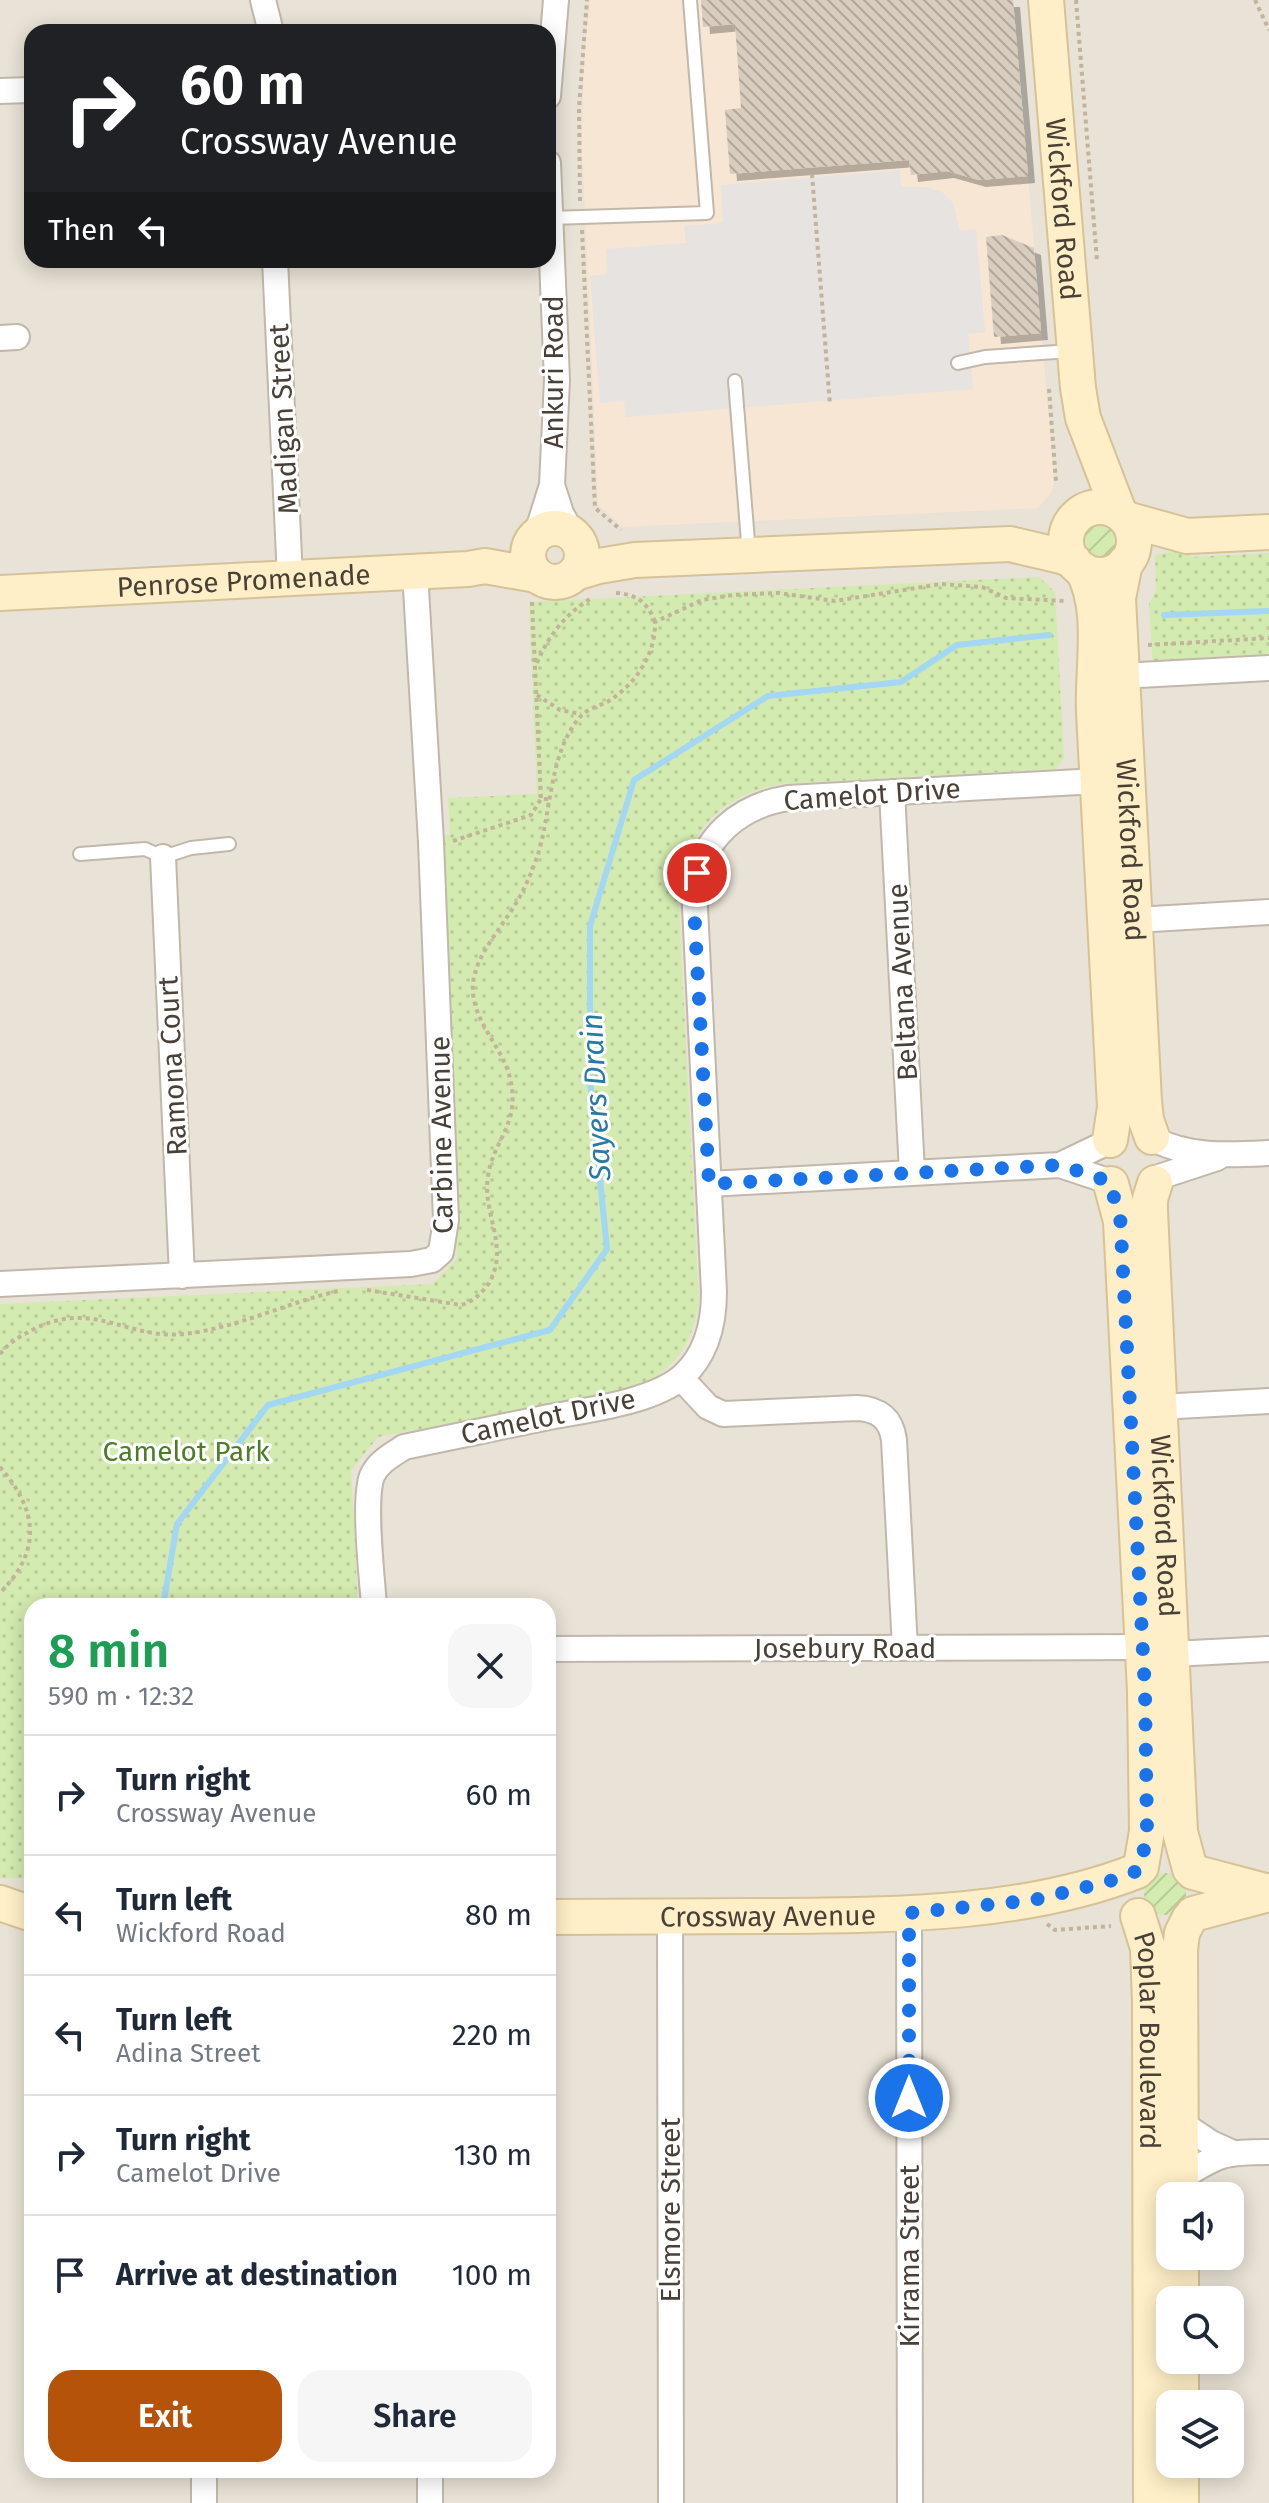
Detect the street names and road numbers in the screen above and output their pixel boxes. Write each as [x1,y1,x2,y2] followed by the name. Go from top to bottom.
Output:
[1039,117,1087,302] street label: Wickford Road
[537,295,570,449] street label: Ankuri Road
[262,322,305,515] street label: Madigan Street
[116,558,371,604] street label: Penrose Promenade
[1109,758,1152,942] street label: Wickford Road
[782,772,962,817] street label: Camelot Drive
[881,882,924,1082] street label: Beltana Avenue
[151,974,194,1157] street label: Ramona Court
[423,1036,460,1234] street label: Carbine Avenue
[458,1382,638,1451] street label: Camelot Drive
[1144,1434,1186,1618] street label: Wickford Road
[754,1632,936,1665] street label: Josebury Road
[660,1899,876,1934] street label: Crossway Avenue
[1127,1927,1166,2150] street label: Poplar Boulevard
[654,2117,687,2303] street label: Elsmore Street
[893,2164,926,2347] street label: Kirrama Street

